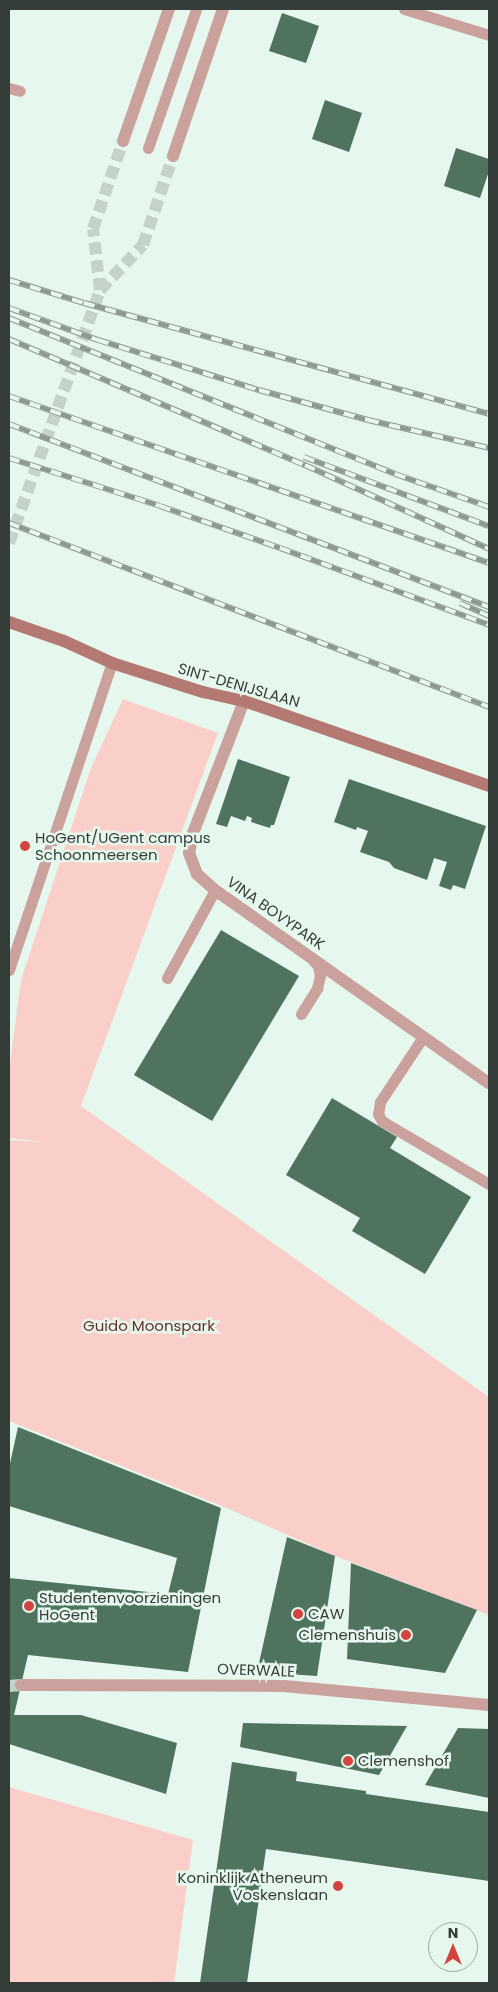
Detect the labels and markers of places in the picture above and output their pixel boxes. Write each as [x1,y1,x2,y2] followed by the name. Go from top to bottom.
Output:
[35,828,211,863] place label: HoGent/UGent campus Schoonmeersen
[19,840,31,852] marker: HoGent/UGent campus Schoonmeersen
[39,1588,221,1623] place label: Studentenvoorzieningen HoGent
[23,1600,35,1612] marker: Studentenvoorzieningen HoGent
[308,1605,344,1623] place label: CAW
[292,1608,304,1620] marker: CAW
[299,1626,396,1644] place label: Clemenshuis
[400,1629,412,1641] marker: Clemenshuis
[358,1752,449,1770] place label: Clemenshof
[342,1755,354,1767] marker: Clemenshof
[178,1868,328,1903] place label: Koninklijk Atheneum Voskenslaan
[332,1880,344,1892] marker: Koninklijk Atheneum Voskenslaan

